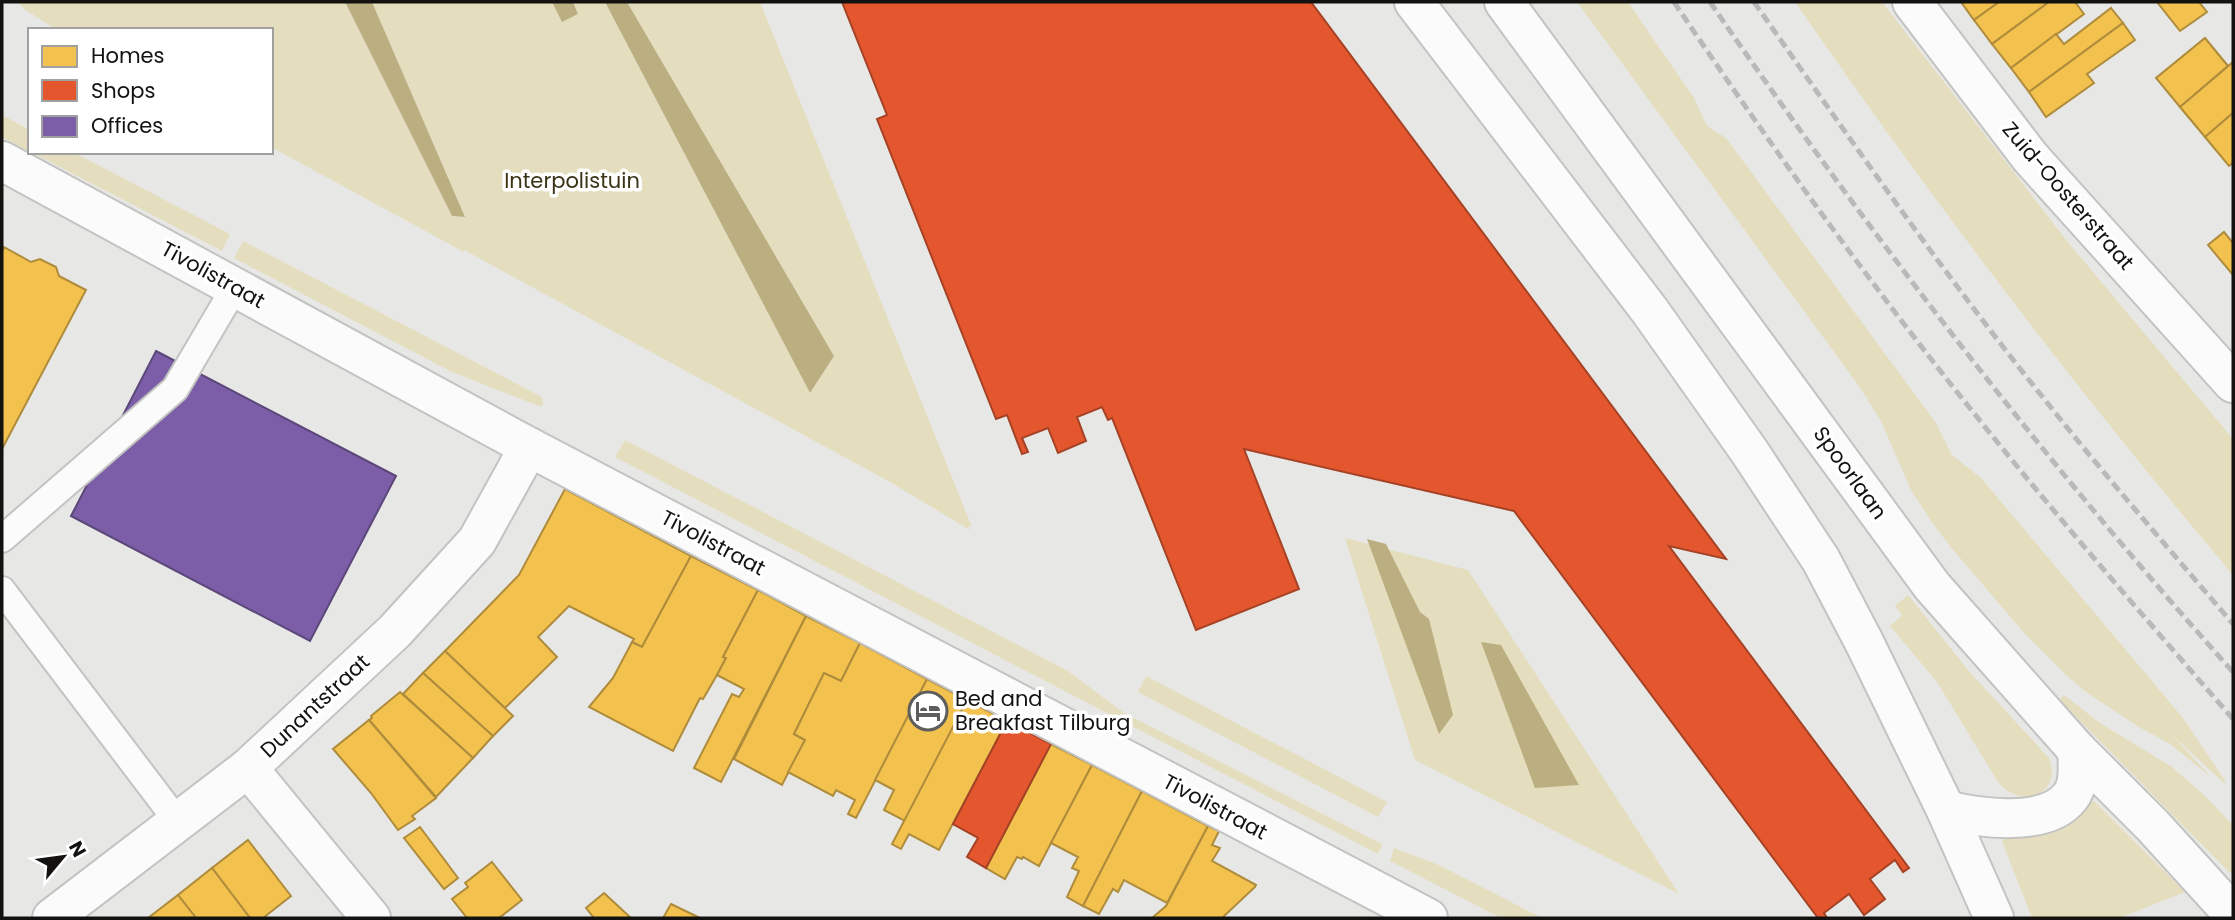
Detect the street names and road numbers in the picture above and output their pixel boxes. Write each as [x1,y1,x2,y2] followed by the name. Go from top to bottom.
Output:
[1996,115,2141,276] street label: Zuid-Oosterstraat
[156,234,270,315] street label: Tivolistraat
[1807,420,1894,525] street label: Spoorlaan
[656,503,771,582] street label: Tivolistraat
[254,647,376,764] street label: Dunantstraat
[1158,767,1273,846] street label: Tivolistraat

